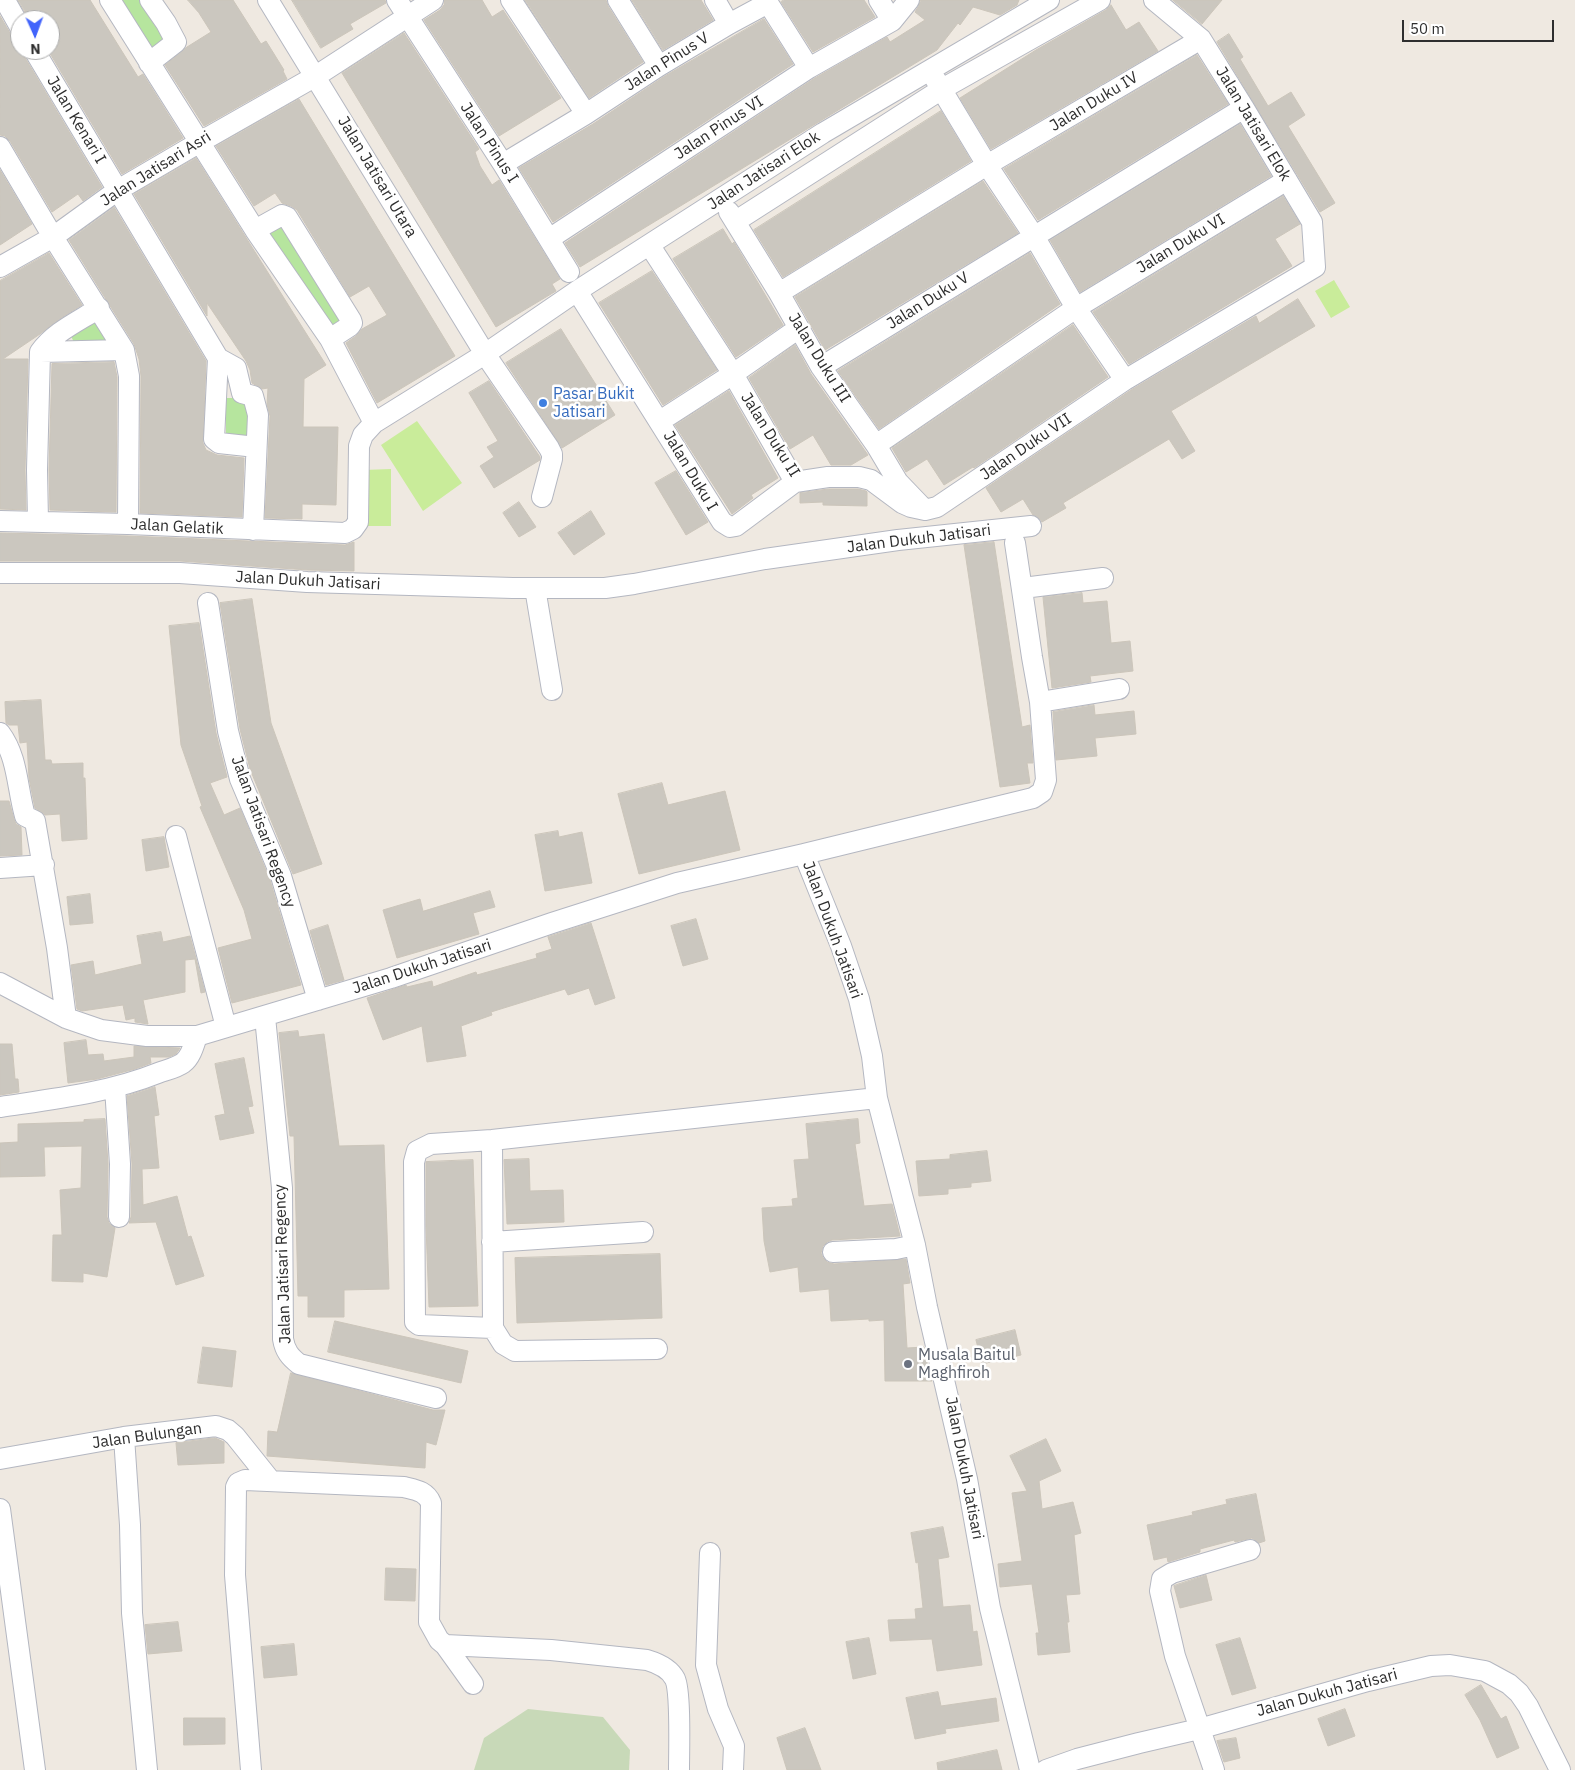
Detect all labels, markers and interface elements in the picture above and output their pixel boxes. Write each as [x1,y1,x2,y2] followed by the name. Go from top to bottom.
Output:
[10,10,60,60] north arrow
[1405,10,1558,42] scale bar
[1410,19,1445,38] text: 50 m
[621,29,713,95] street label: Jalan Pinus V
[30,40,41,58] text: N
[1211,63,1295,185] street label: Jalan Jatisari Elok
[1046,68,1142,136] street label: Jalan Duku IV
[42,73,110,167] street label: Jalan Kenari I
[671,92,767,164] street label: Jalan Pinus VI
[456,99,522,187] street label: Jalan Pinus I
[333,113,421,241] street label: Jalan Jatisari Utara
[97,127,215,211] street label: Jalan Jatisari Asri
[704,128,824,214] street label: Jalan Jatisari Elok
[1133,210,1229,278] street label: Jalan Duku VI
[883,268,973,334] street label: Jalan Duku V
[784,309,854,407] street label: Jalan Duku III
[553,384,635,422] place label: Pasar Bukit Jatisari
[736,389,804,481] street label: Jalan Duku II
[537,397,549,409] marker: Pasar Bukit Jatisari
[977,409,1075,485] street label: Jalan Duku VII
[659,428,721,514] street label: Jalan Duku I
[130,515,224,539] street label: Jalan Gelatik
[846,521,992,557] street label: Jalan Dukuh Jatisari
[235,568,381,594] street label: Jalan Dukuh Jatisari
[227,754,299,910] street label: Jalan Jatisari Regency
[798,859,866,1001] street label: Jalan Dukuh Jatisari
[350,935,494,999] street label: Jalan Dukuh Jatisari
[271,1184,295,1344] street label: Jalan Jatisari Regency
[918,1345,1015,1383] place label: Musala Baitul Maghfiroh
[902,1358,914,1370] marker: Musala Baitul Maghfiroh
[941,1395,987,1541] street label: Jalan Dukuh Jatisari
[91,1419,203,1453] street label: Jalan Bulungan
[1254,1665,1400,1721] street label: Jalan Dukuh Jatisari

